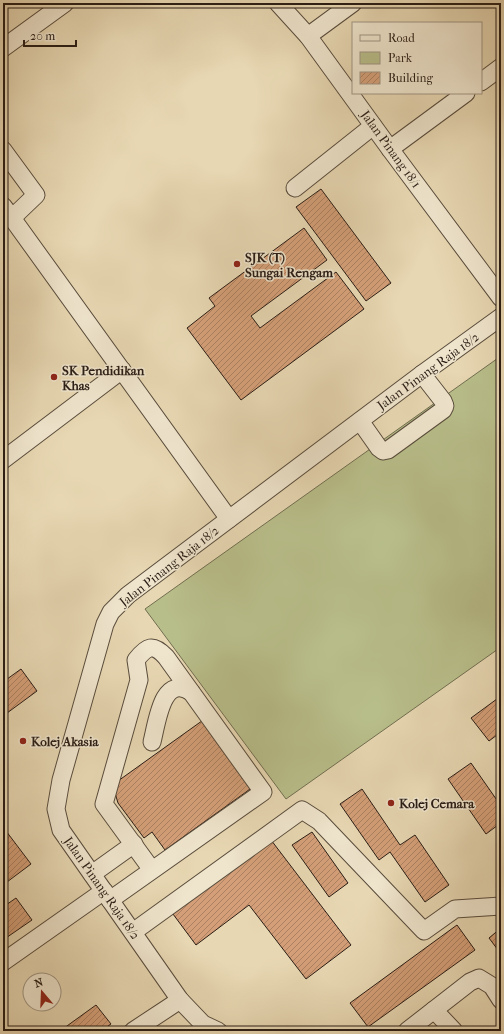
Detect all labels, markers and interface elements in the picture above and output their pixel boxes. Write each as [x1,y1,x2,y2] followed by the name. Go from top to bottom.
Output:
[24,22,76,48] scale bar
[352,22,482,94] legend
[30,29,55,43] text: 20 m
[388,31,415,45] text: Road
[388,51,413,65] text: Park
[388,71,433,85] text: Building
[357,107,424,191] street label: Jalan Pinang 18/1
[245,250,333,281] place label: SJK (T) Sungai Rengam
[232,259,242,269] marker: SJK (T) Sungai Rengam
[373,329,482,413] street label: Jalan Pinang Raja 18/2
[62,363,145,393] place label: SK Pendidikan Khas
[49,372,59,382] marker: SK Pendidikan Khas
[116,522,222,610] street label: Jalan Pinang Raja 18/2
[31,734,99,749] place label: Kolej Akasia
[18,736,28,746] marker: Kolej Akasia
[399,796,475,811] place label: Kolej Cemara
[386,798,396,808] marker: Kolej Cemara
[60,833,143,942] street label: Jalan Pinang Raja 18/2
[22,972,62,1012] north arrow
[33,975,46,991] text: N

